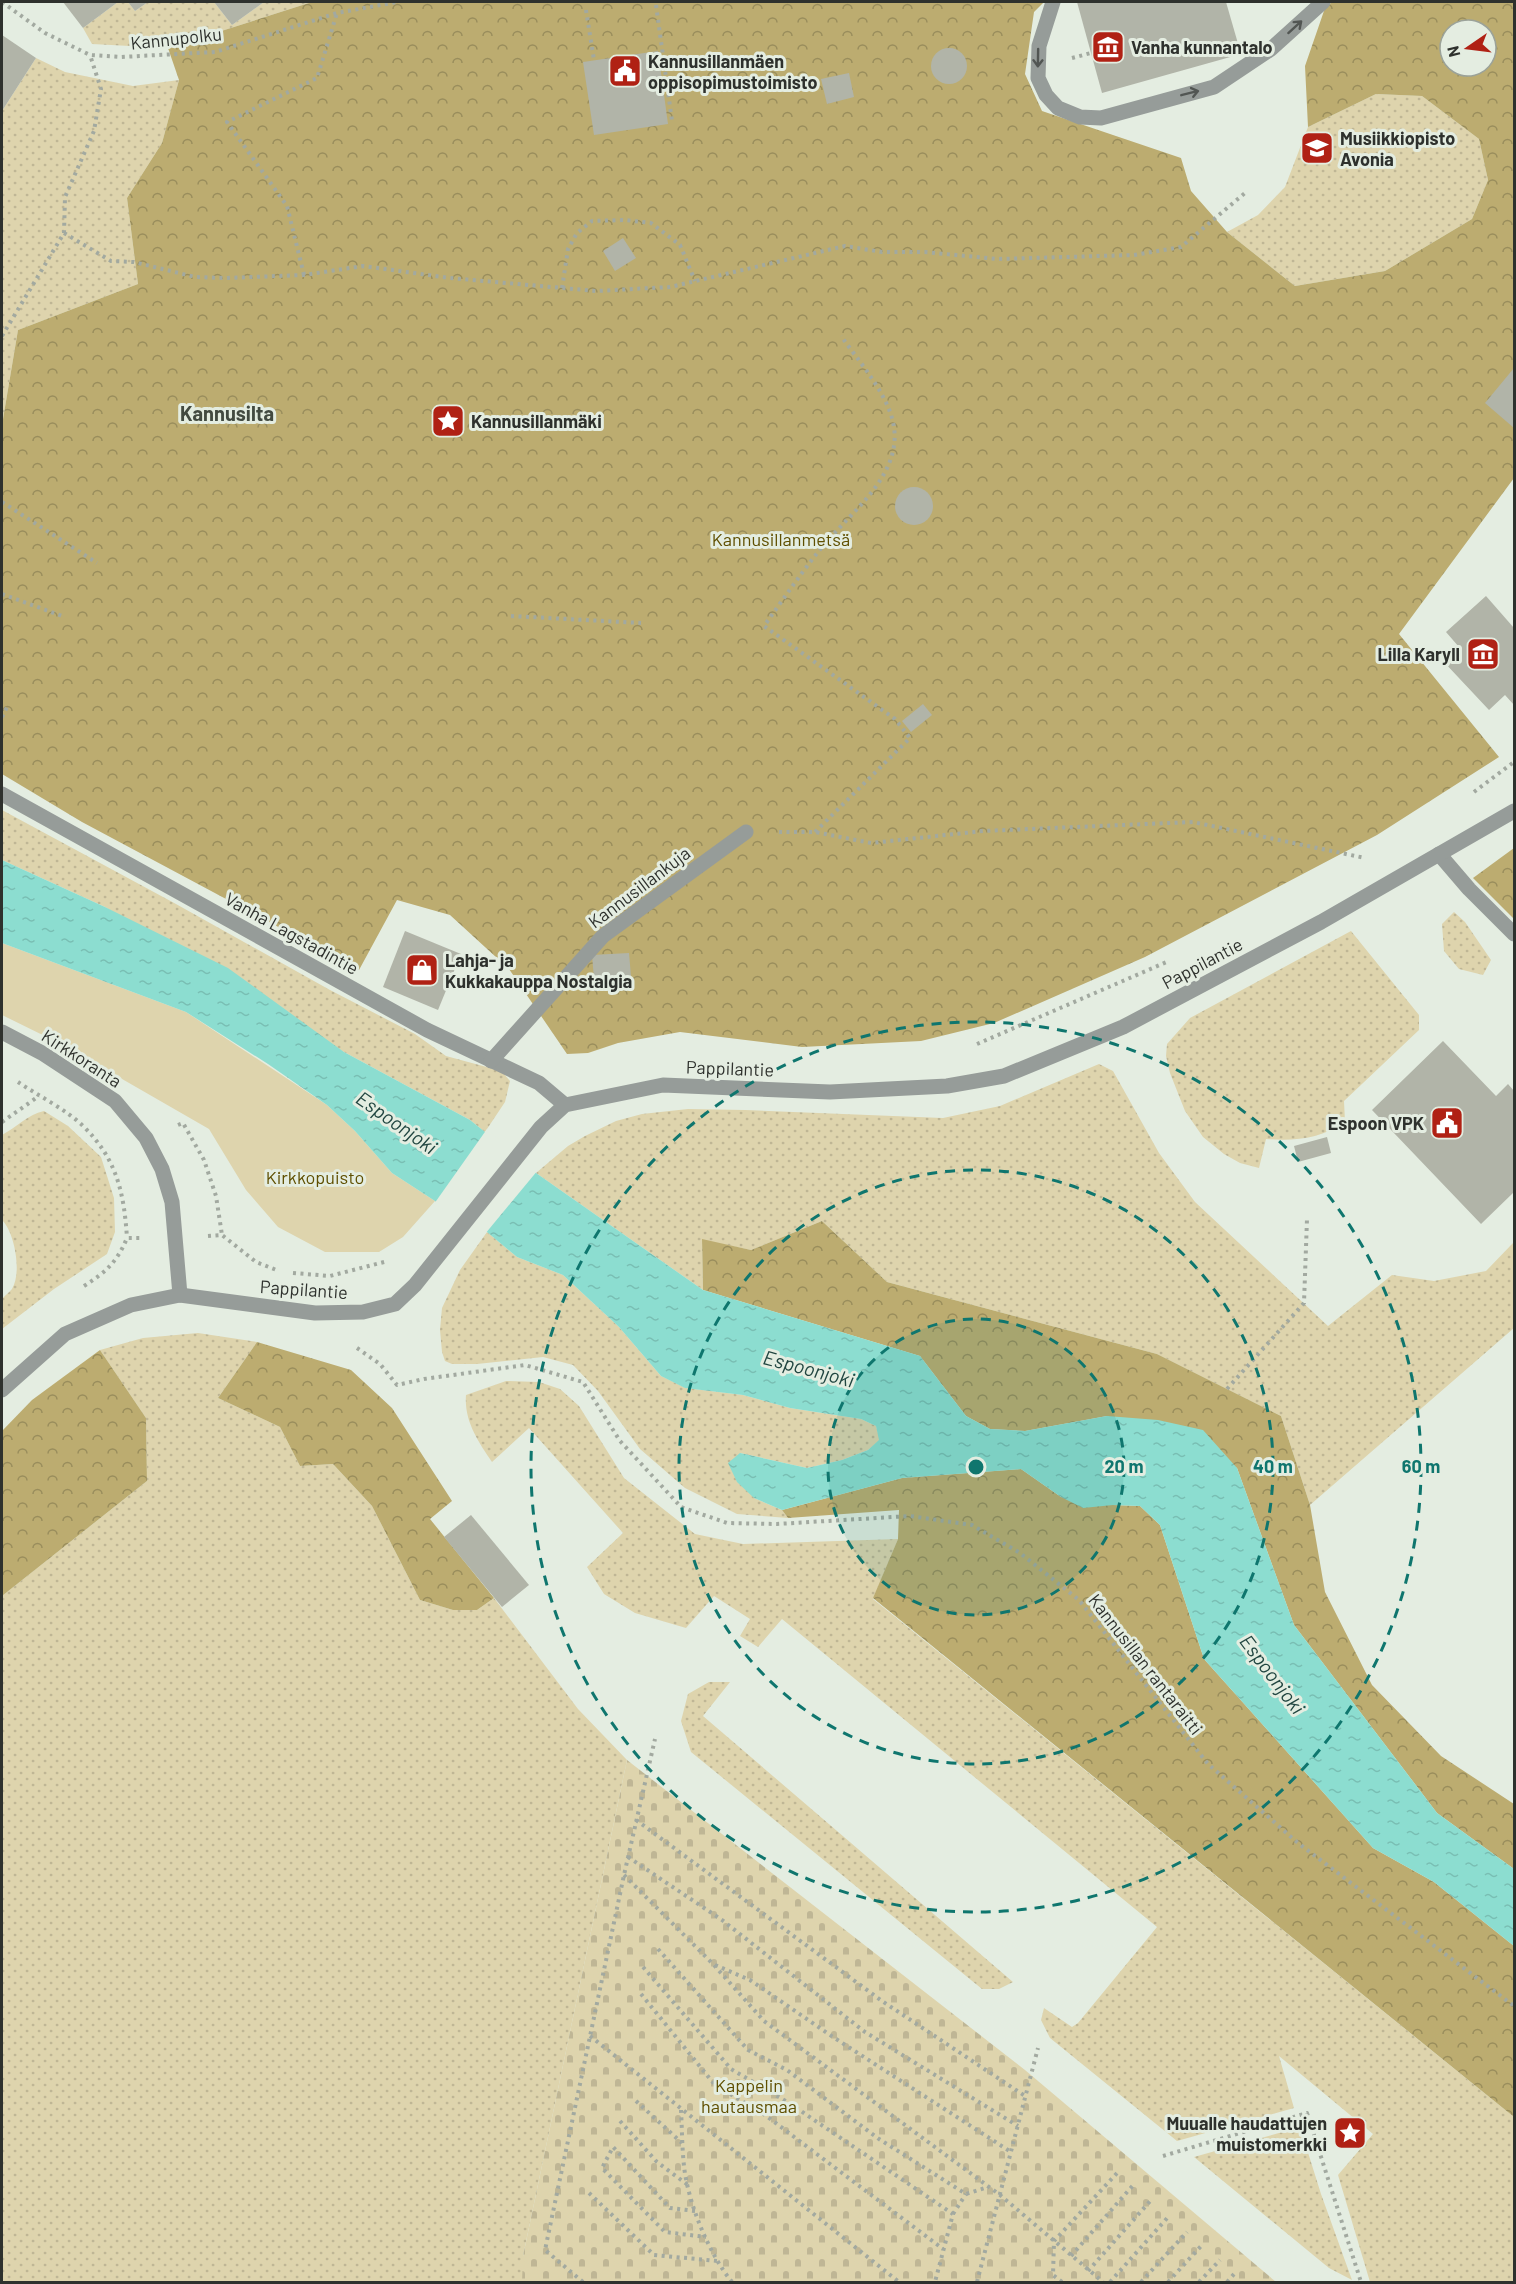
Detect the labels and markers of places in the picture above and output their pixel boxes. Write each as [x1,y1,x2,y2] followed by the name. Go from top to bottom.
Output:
[1090,29,1126,65] museum icon: Vanha kunnantalo
[1131,36,1273,58] place label: Vanha kunnantalo
[648,50,818,93] place label: Kannusillanmäen oppisopimustoimisto
[607,53,643,89] public building icon: Kannusillanmäen oppisopimustoimisto
[1340,127,1455,170] place label: Musiikkiopisto Avonia
[1299,130,1335,166] school or university icon: Musiikkiopisto Avonia
[430,403,466,439] place icon: Kannusillanmäki
[471,410,602,432] place label: Kannusillanmäki
[1465,636,1501,672] museum icon: Lilla Karyll
[1377,643,1460,665] place label: Lilla Karyll
[445,949,632,992] place label: Lahja- ja Kukkakauppa Nostalgia
[404,952,440,988] shop icon: Lahja- ja Kukkakauppa Nostalgia
[1429,1105,1465,1141] public building icon: Espoon VPK
[1328,1112,1424,1134] place label: Espoon VPK
[966,1457,986,1477] centre of rings
[1166,2112,1327,2155] place label: Muualle haudattujen muistomerkki
[1332,2115,1368,2151] place icon: Muualle haudattujen muistomerkki

